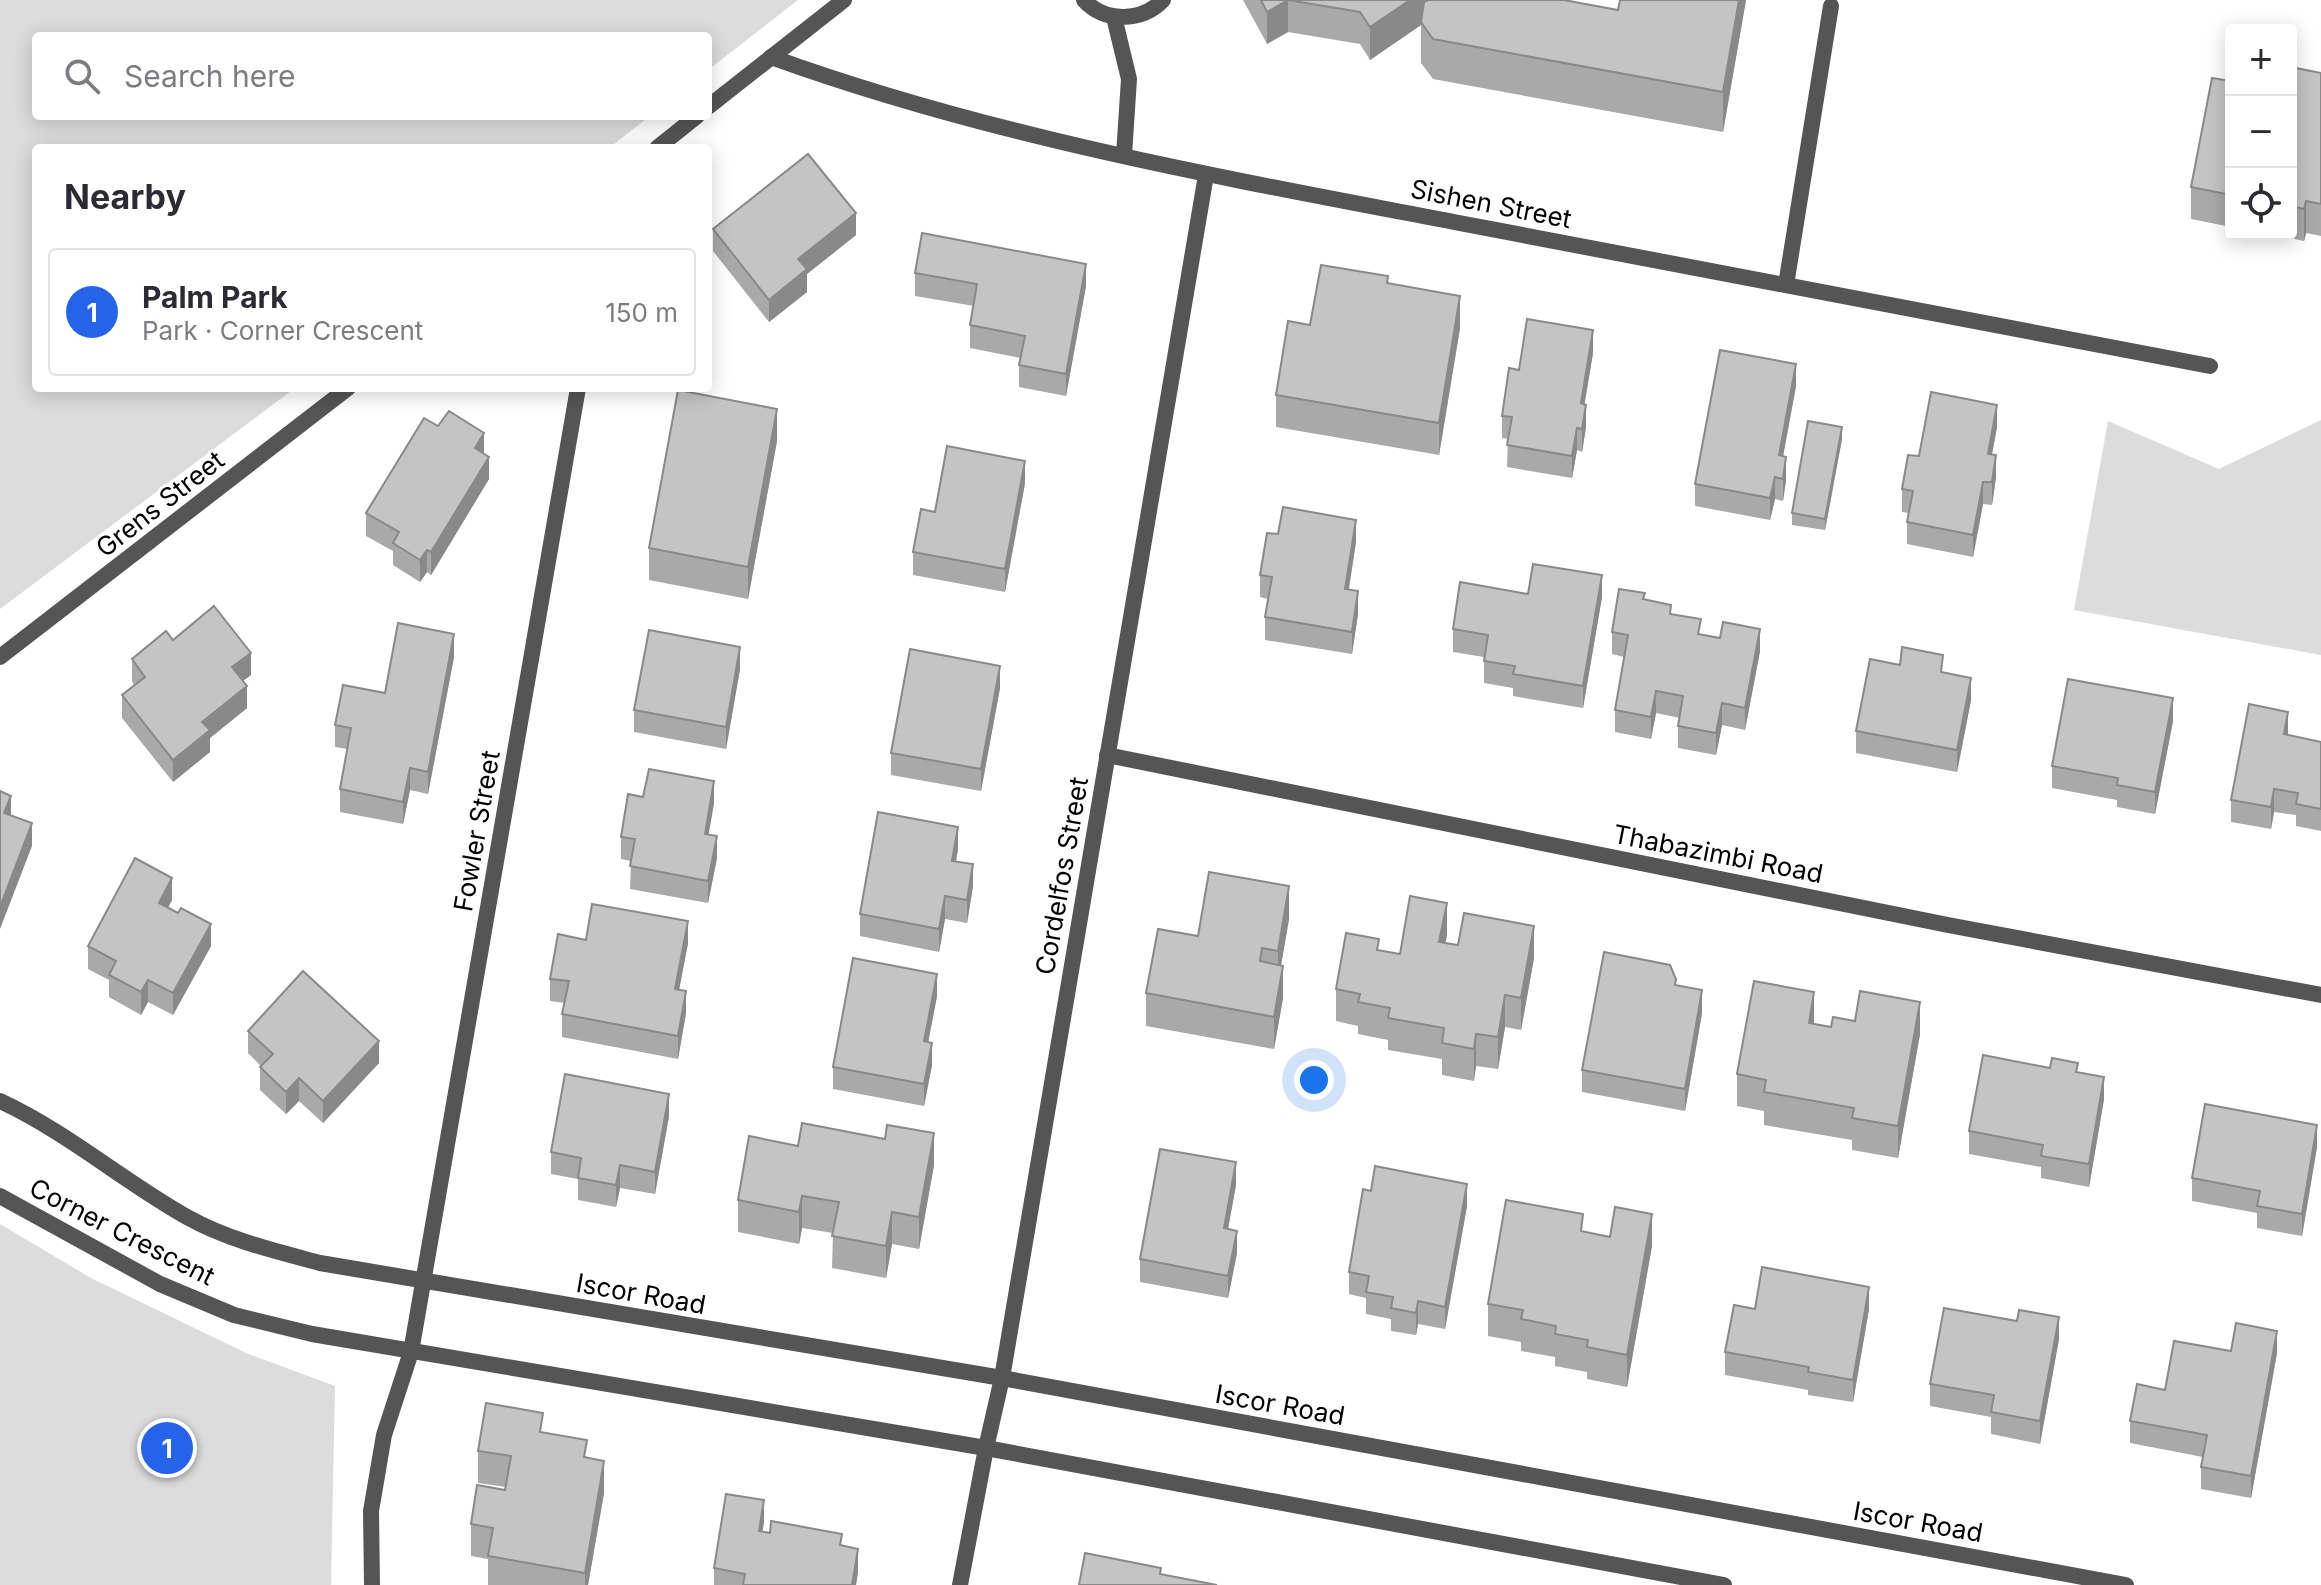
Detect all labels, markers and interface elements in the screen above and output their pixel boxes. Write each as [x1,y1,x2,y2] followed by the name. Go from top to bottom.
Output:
[2225,24,2297,240] map controls
[2225,24,2297,96] button: +
[32,32,712,120] search box
[60,54,104,98] icon: search
[124,58,296,94] text: Search here
[2225,96,2297,168] button: −
[2225,168,2297,240] button: locate
[1408,173,1574,234] street label: Sishen Street
[64,176,186,217] text: Nearby
[142,279,288,315] text: Palm Park
[86,297,98,328] text: 1
[605,297,678,328] text: 150 m
[142,315,423,346] text: Park · Corner Crescent
[90,444,230,563] street label: Grens Street
[447,748,506,914] street label: Fowler Street
[1029,775,1094,977] street label: Cordelfos Street
[1610,818,1826,889] street label: Thabazimbi Road
[1294,1060,1334,1100] your location
[25,1172,220,1292] street label: Corner Crescent
[574,1267,708,1320] street label: Iscor Road
[1213,1378,1347,1431] street label: Iscor Road
[141,1418,193,1478] pin: 1
[1851,1495,1985,1548] street label: Iscor Road

